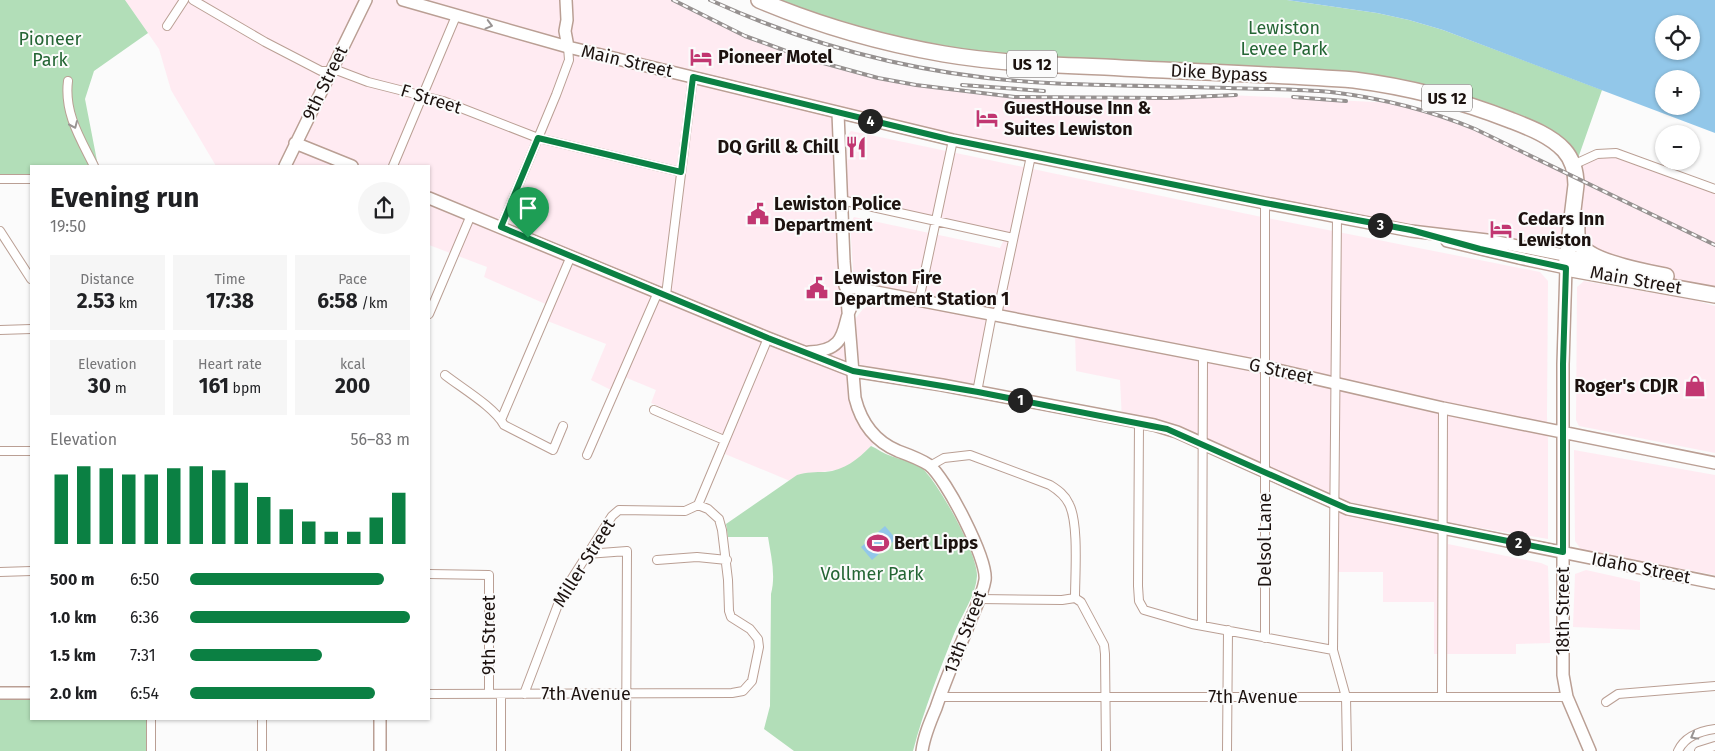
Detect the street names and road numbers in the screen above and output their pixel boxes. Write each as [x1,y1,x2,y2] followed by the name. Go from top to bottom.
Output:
[579,40,675,82] street label: Main Street
[298,42,353,124] street label: 9th Street
[1007,51,1057,78] road number: US 12
[1170,59,1268,87] street label: Dike Bypass
[398,79,465,119] street label: F Street
[1422,85,1472,112] road number: US 12
[1588,261,1684,299] street label: Main Street
[1247,353,1316,389] street label: G Street
[1254,493,1276,587] street label: Delsol Lane
[548,514,620,611] street label: Miller Street
[1590,548,1693,588] street label: Idaho Street
[1552,566,1574,655] street label: 18th Street
[939,587,991,677] street label: 13th Street
[478,594,500,675] street label: 9th Street
[541,683,631,705] street label: 7th Avenue
[1208,686,1298,708] street label: 7th Avenue

